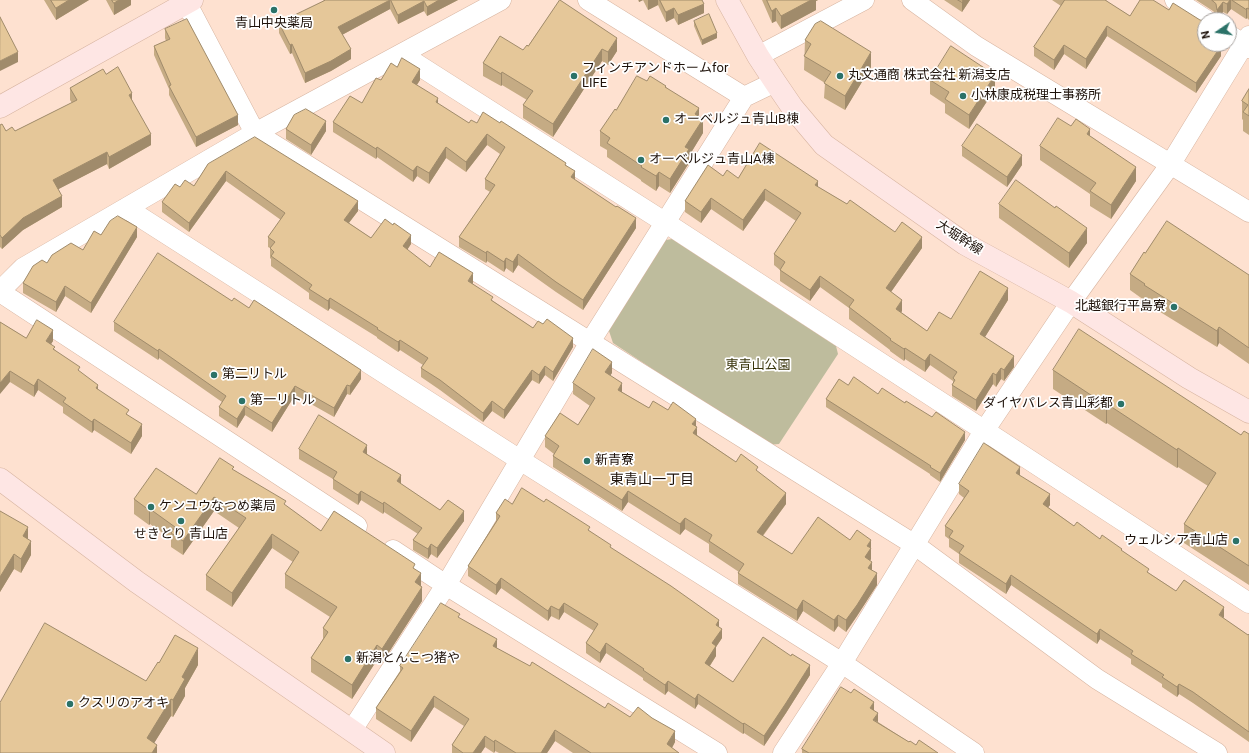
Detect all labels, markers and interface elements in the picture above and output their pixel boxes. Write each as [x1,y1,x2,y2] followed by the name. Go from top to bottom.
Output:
[269,5,279,15] marker: 青山中央薬局
[1197,12,1237,52] north arrow
[235,16,313,32] place label: 青山中央薬局
[1199,29,1213,40] text: N
[582,61,728,92] place label: フィンチアンドホームfor LIFE
[848,68,1010,84] place label: 丸文通商 株式会社 新潟支店
[569,71,579,81] marker: フィンチアンドホームfor LIFE
[835,71,845,81] marker: 丸文通商 株式会社 新潟支店
[971,88,1101,104] place label: 小林康成税理士事務所
[958,91,968,101] marker: 小林康成税理士事務所
[674,112,799,128] place label: オーベルジュ青山B棟
[661,115,671,125] marker: オーベルジュ青山B棟
[649,152,774,168] place label: オーベルジュ青山A棟
[636,155,646,165] marker: オーベルジュ青山A棟
[933,217,985,259] street label: 大堀幹線
[1075,299,1166,315] place label: 北越銀行平島寮
[1169,302,1179,312] marker: 北越銀行平島寮
[726,358,790,374] park label: 東青山公園
[222,367,287,383] place label: 第二リトル
[209,370,219,380] marker: 第二リトル
[250,393,315,409] place label: 第一リトル
[237,396,247,406] marker: 第一リトル
[983,396,1113,412] place label: ダイヤパレス青山彩都
[1116,399,1126,409] marker: ダイヤパレス青山彩都
[595,453,634,469] place label: 新青寮
[582,456,592,466] marker: 新青寮
[610,472,694,488] district label: 東青山一丁目
[159,499,276,515] place label: ケンユウなつめ薬局
[146,502,156,512] marker: ケンユウなつめ薬局
[176,516,186,526] marker: せきとり 青山店
[134,527,228,543] place label: せきとり 青山店
[1124,533,1228,549] place label: ウェルシア青山店
[1231,536,1241,546] marker: ウェルシア青山店
[356,651,460,667] place label: 新潟とんこつ猪や
[343,654,353,664] marker: 新潟とんこつ猪や
[78,696,169,712] place label: クスリのアオキ
[65,699,75,709] marker: クスリのアオキ

